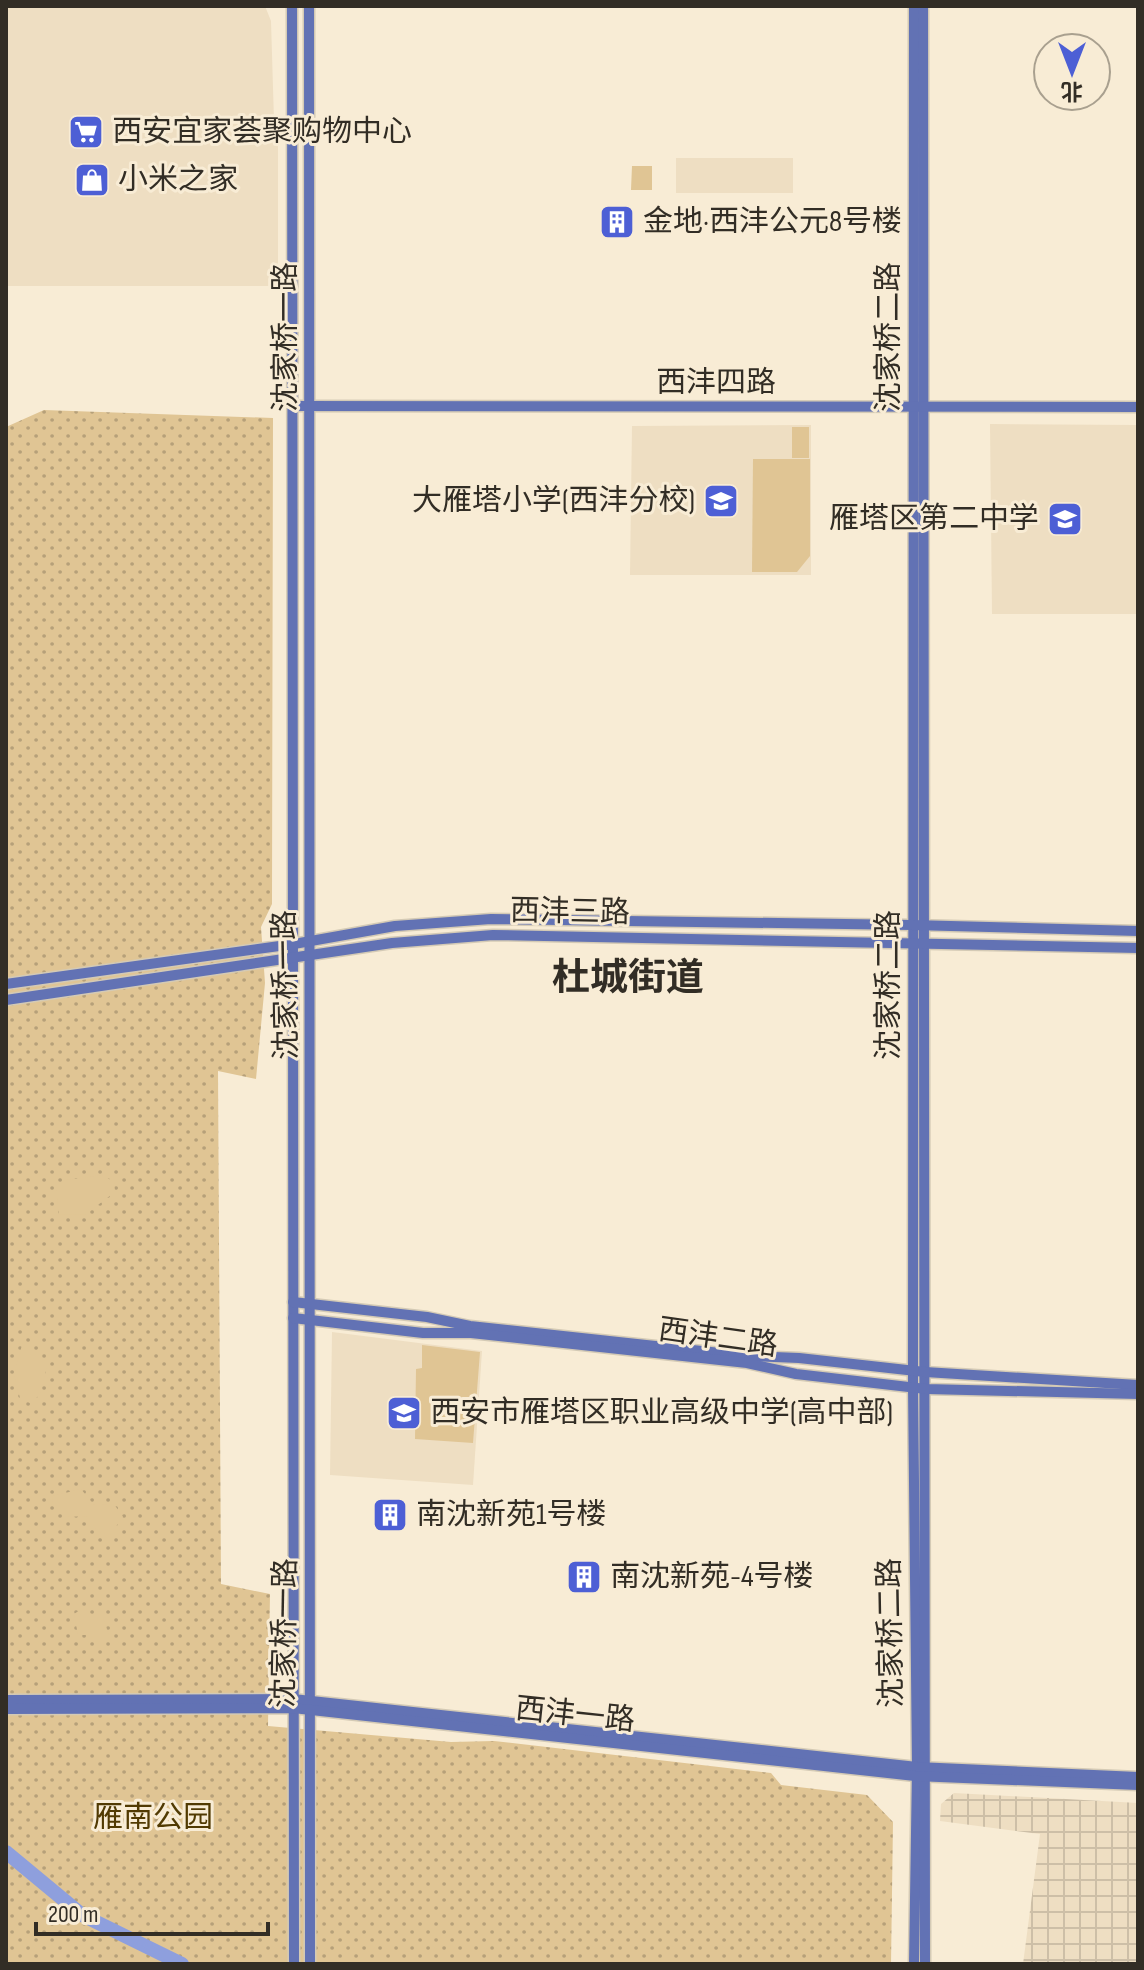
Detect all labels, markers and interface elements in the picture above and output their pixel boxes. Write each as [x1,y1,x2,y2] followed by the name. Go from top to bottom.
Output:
[1032,32,1112,112] north arrow
[1061,77,1083,104] text: 北
[67,113,105,151] supermarket icon: 西安宜家荟聚购物中心
[112,114,412,150] place label: 西安宜家荟聚购物中心
[73,161,111,199] shop icon: 小米之家
[118,162,238,198] place label: 小米之家
[598,203,636,241] building icon: 金地·西沣公元8号楼
[643,204,902,240] place label: 金地·西沣公元8号楼
[268,262,304,412] street label: 沈家桥一路
[871,262,907,412] street label: 沈家桥二路
[656,365,776,401] street label: 西沣四路
[702,482,740,520] school or university icon: 大雁塔小学(西沣分校)
[412,483,695,519] place label: 大雁塔小学(西沣分校)
[1046,500,1084,538] school or university icon: 雁塔区第二中学
[829,501,1039,537] place label: 雁塔区第二中学
[510,893,630,931] street label: 西沣三路
[267,910,305,1060] street label: 沈家桥一路
[871,910,907,1060] street label: 沈家桥二路
[552,956,704,1001] district label: 杜城街道
[656,1312,780,1364] street label: 西沣二路
[385,1394,423,1432] school or university icon: 西安市雁塔区职业高级中学(高中部)
[430,1395,893,1431] place label: 西安市雁塔区职业高级中学(高中部)
[371,1496,409,1534] building icon: 南沈新苑1号楼
[416,1497,607,1533] place label: 南沈新苑1号楼
[266,1558,304,1708] street label: 沈家桥一路
[565,1558,603,1596] building icon: 南沈新苑-4号楼
[872,1558,910,1708] street label: 沈家桥二路
[610,1559,814,1595] place label: 南沈新苑-4号楼
[513,1691,637,1739] street label: 西沣一路
[93,1800,213,1836] park label: 雁南公园
[36,1886,268,1936] scale bar
[48,1900,99,1929] text: 200 m

